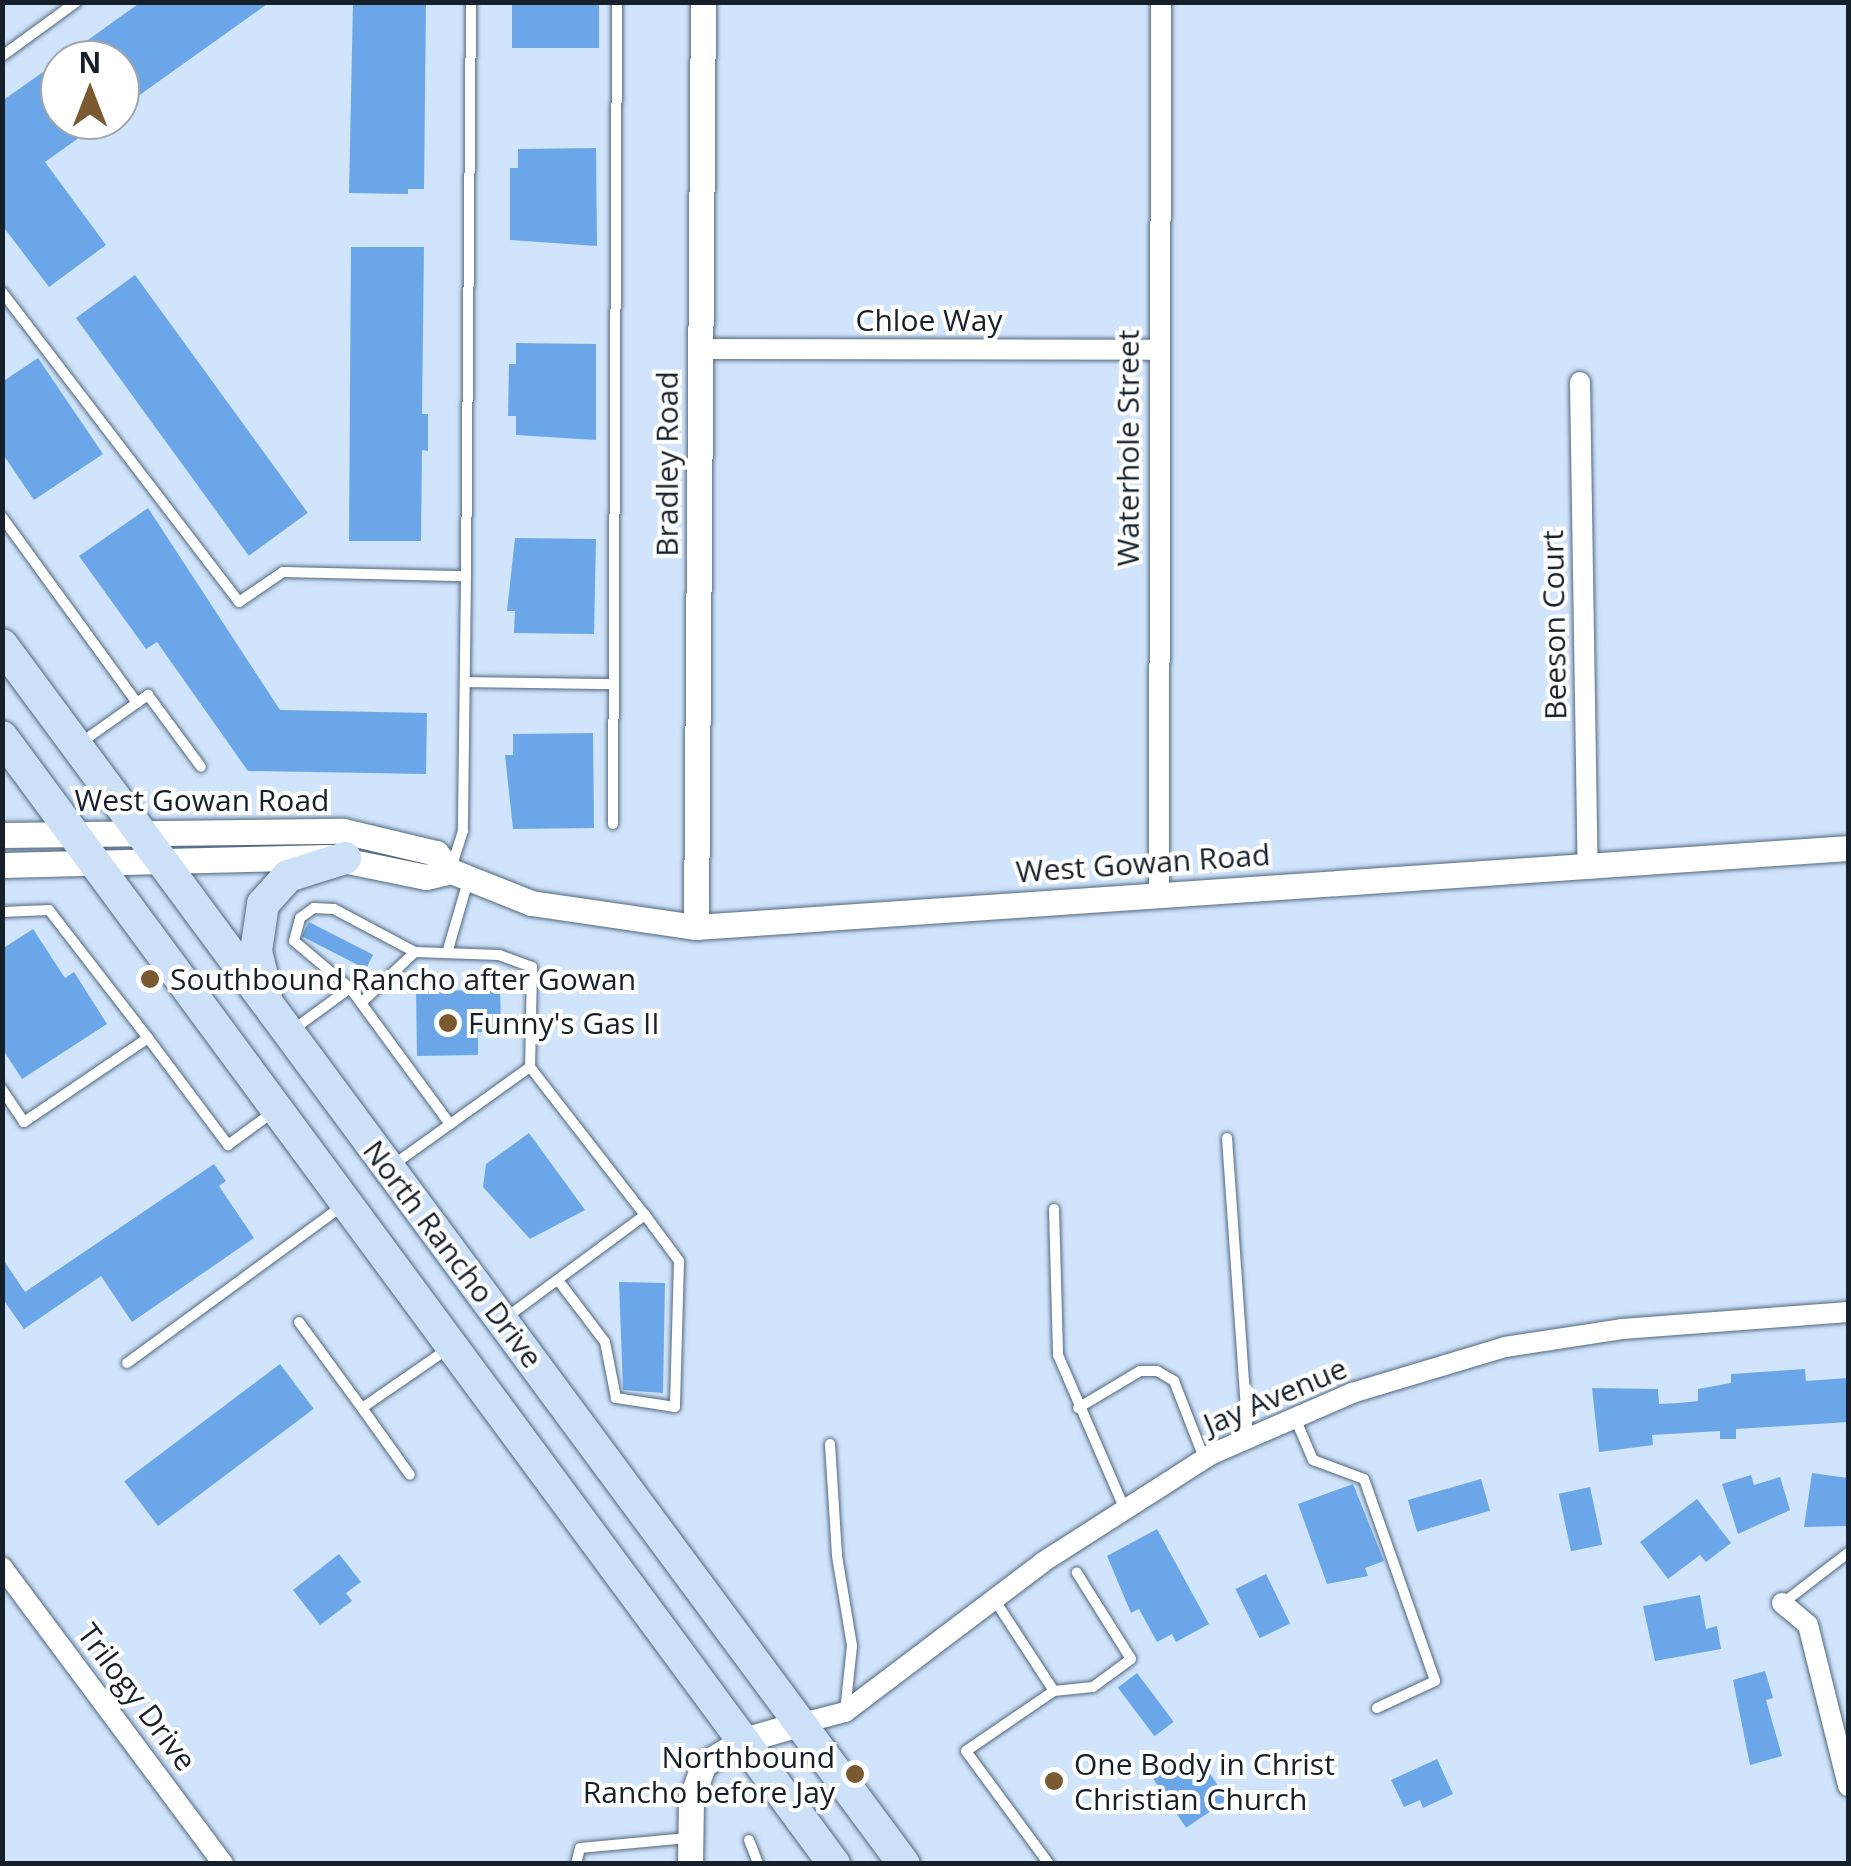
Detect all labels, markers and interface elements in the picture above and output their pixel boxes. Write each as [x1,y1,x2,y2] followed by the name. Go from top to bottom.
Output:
[40,40,140,140] north arrow
[79,43,101,81] text: N
[856,302,1002,338] street label: Chloe Way
[1110,330,1146,566] street label: Waterhole Street
[649,371,685,557] street label: Bradley Road
[1534,530,1574,720] street label: Beeson Court
[75,782,329,818] street label: West Gowan Road
[1015,836,1271,890] street label: West Gowan Road
[170,961,636,997] place label: Southbound Rancho after Gowan
[139,968,161,990] marker: Southbound Rancho after Gowan
[468,1005,660,1041] place label: Funny's Gas II
[437,1012,459,1034] marker: Funny's Gas II
[356,1133,550,1375] street label: North Rancho Drive
[1198,1350,1352,1442] street label: Jay Avenue
[70,1616,204,1778] street label: Trilogy Drive
[583,1739,835,1810] place label: Northbound Rancho before Jay
[1074,1746,1335,1816] place label: One Body in Christ Christian Church
[844,1763,866,1785] marker: Northbound Rancho before Jay
[1043,1770,1065,1792] marker: One Body in Christ Christian Church

